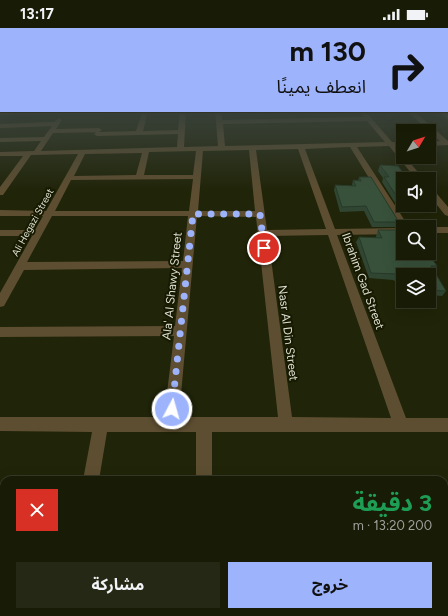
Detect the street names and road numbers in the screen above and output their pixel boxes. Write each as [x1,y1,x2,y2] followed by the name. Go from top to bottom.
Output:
[8,186,57,258] street label: Ali Hegazi Street
[159,231,185,341] street label: Ala' Al Shawy Street
[339,231,387,332] street label: Ibrahim Gad Street
[275,284,301,382] street label: Nasr Al Din Street

